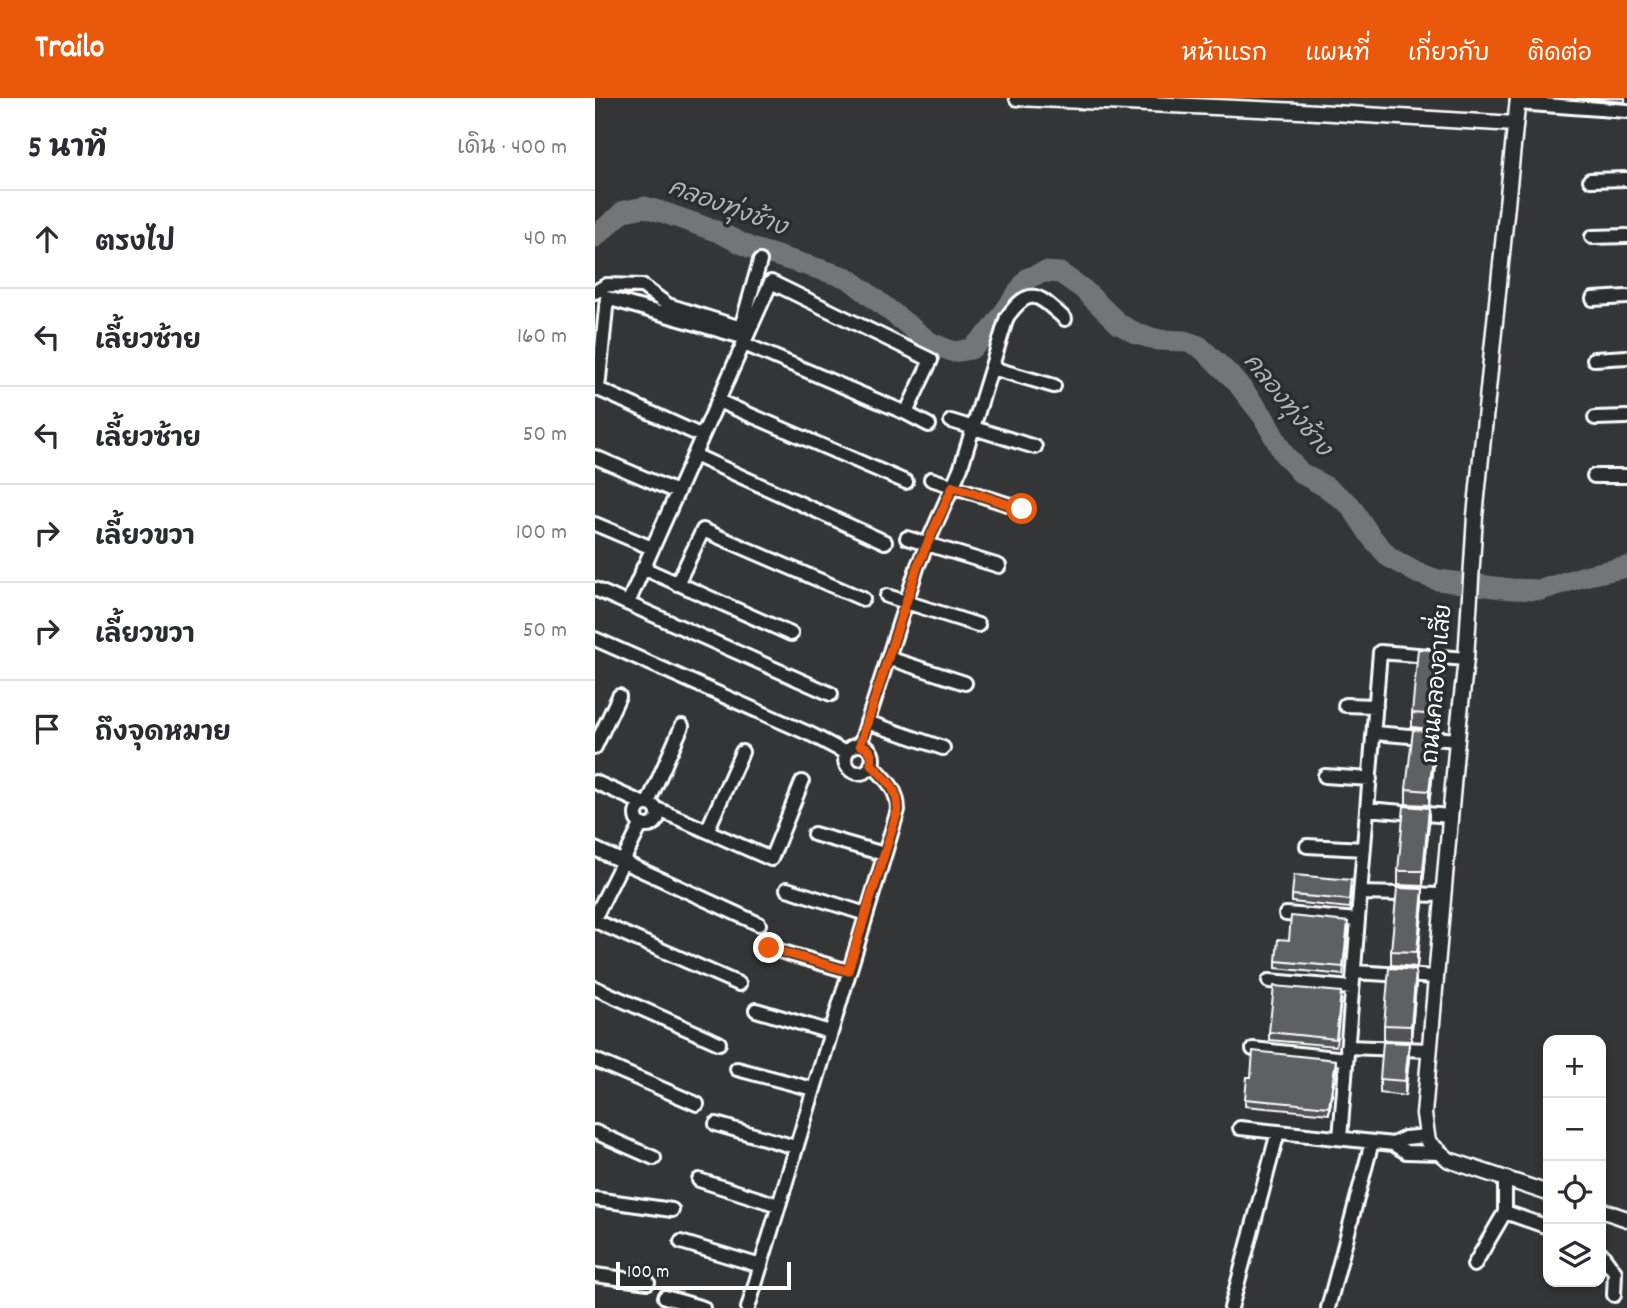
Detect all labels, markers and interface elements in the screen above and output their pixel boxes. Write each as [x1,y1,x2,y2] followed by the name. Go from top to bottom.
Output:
[35,26,105,73] text: Trailo
[1182,38,1267,72] text: หน้าแรก
[1305,38,1370,72] text: แผนที่
[1408,38,1490,72] text: เกี่ยวกับ
[1528,38,1592,72] text: ติดต่อ
[28,129,107,172] text: 5 นาที
[457,132,567,165] text: เดิน · 400 m
[663,171,793,247] water label: คลองทุ่งช้าง
[28,220,66,258] icon: ahead
[524,223,567,256] text: 40 m
[95,226,175,263] text: ตรงไป
[28,318,66,356] icon: left
[517,321,567,354] text: 160 m
[95,324,201,361] text: เลี้ยวซ้าย
[1234,347,1340,467] water label: คลองทุ่งช้าง
[28,416,66,454] icon: left
[523,419,567,452] text: 50 m
[95,422,201,459] text: เลี้ยวซ้าย
[1006,493,1037,524] route start
[28,514,66,552] icon: right
[516,517,567,550] text: 100 m
[95,520,195,557] text: เลี้ยวขวา
[1407,602,1462,765] street label: ถนนคลองอาเสี่ย
[28,612,66,650] icon: right
[523,615,567,648] text: 50 m
[95,618,195,655] text: เลี้ยวขวา
[28,710,66,748] icon: arrive
[95,716,231,753] text: ถึงจุดหมาย
[753,932,784,963] route end
[1543,1035,1606,1287] map controls
[1543,1035,1606,1098] button: +
[1543,1098,1606,1161] button: −
[1543,1161,1606,1224] button: locate
[1543,1224,1606,1287] button: layers
[616,1259,791,1291] scale bar
[627,1260,669,1287] text: 100 m

